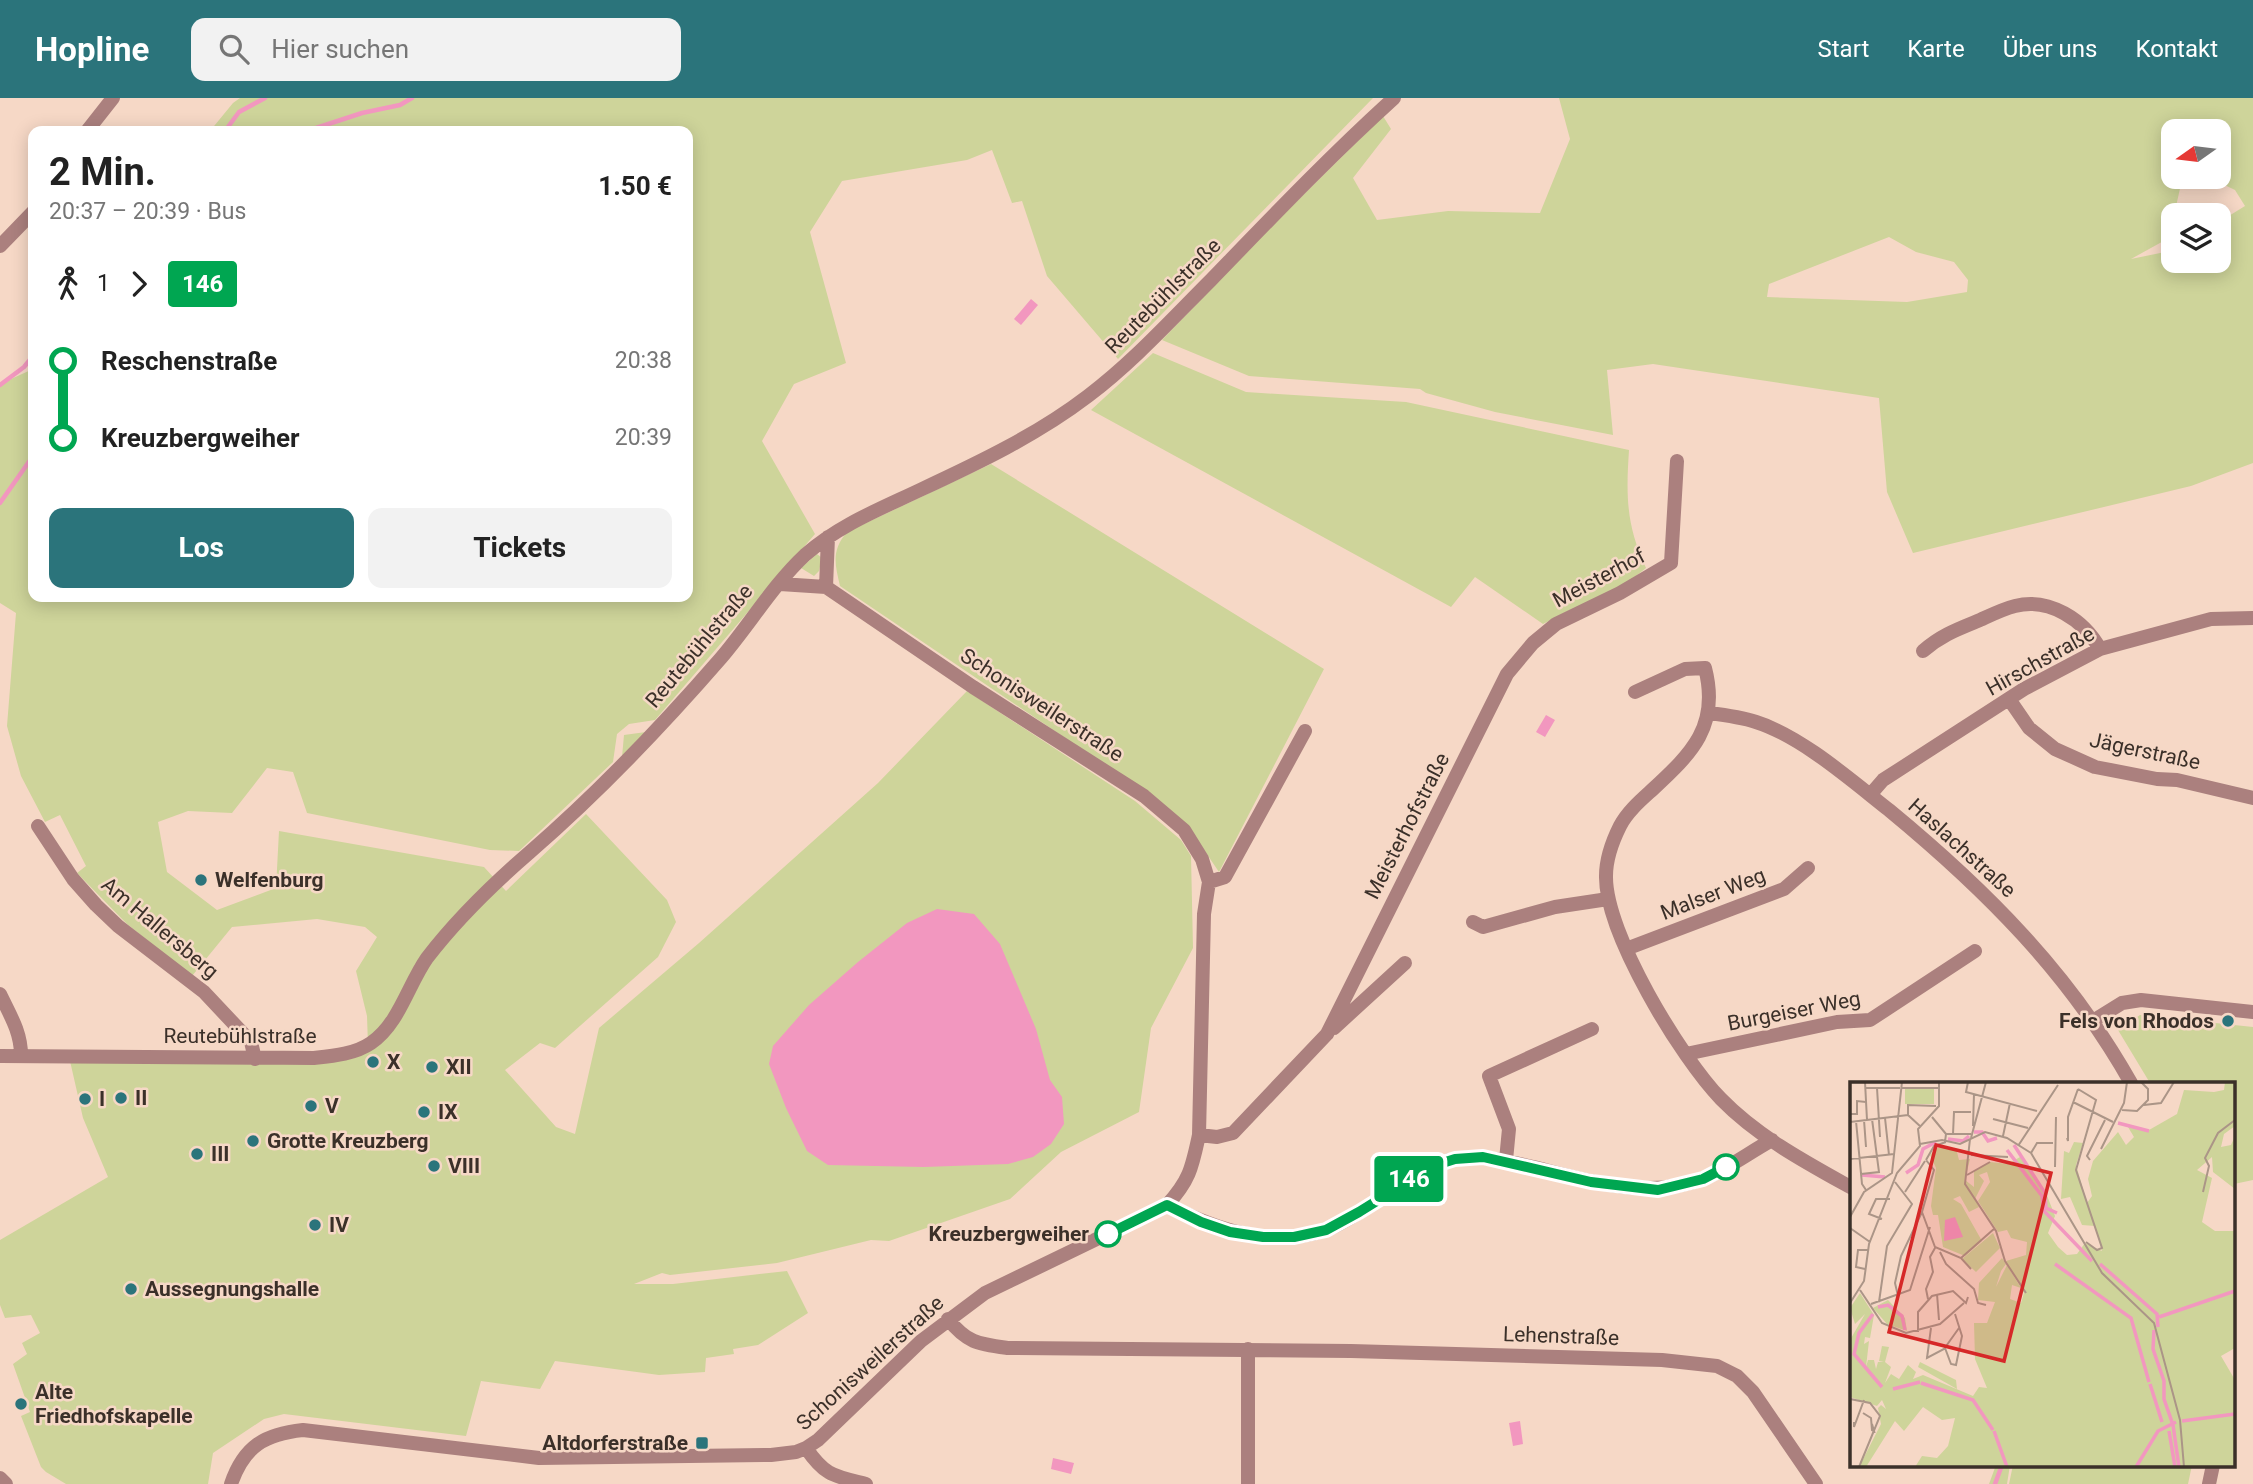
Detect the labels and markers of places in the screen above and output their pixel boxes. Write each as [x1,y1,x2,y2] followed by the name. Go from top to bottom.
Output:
[215,868,323,892] place label: Welfenburg
[193,872,209,888] marker: Welfenburg
[2059,1009,2214,1033] place label: Fels von Rhodos
[2220,1013,2236,1029] marker: Fels von Rhodos
[387,1050,401,1074] place label: X
[365,1054,381,1070] marker: X
[446,1055,472,1079] place label: XII
[424,1059,440,1075] marker: XII
[135,1086,147,1110] place label: II
[99,1087,105,1111] place label: I
[113,1090,129,1106] marker: II
[77,1091,93,1107] marker: I
[325,1094,339,1118] place label: V
[303,1098,319,1114] marker: V
[438,1100,458,1124] place label: IX
[416,1104,432,1120] marker: IX
[267,1129,429,1153] place label: Grotte Kreuzberg
[245,1133,261,1149] marker: Grotte Kreuzberg
[211,1142,229,1166] place label: III
[189,1146,205,1162] marker: III
[448,1154,480,1178] place label: VIII
[1713,1154,1739,1180] unlabelled marker
[426,1158,442,1174] marker: VIII
[329,1213,349,1237] place label: IV
[307,1217,323,1233] marker: IV
[1095,1221,1121,1247] marker: Kreuzbergweiher
[929,1222,1089,1246] place label: Kreuzbergweiher
[145,1277,319,1301] place label: Aussegnungshalle
[123,1281,139,1297] marker: Aussegnungshalle
[35,1380,193,1428] place label: Alte Friedhofskapelle
[13,1396,29,1412] marker: Alte Friedhofskapelle
[542,1431,688,1455] place label: Altdorferstraße
[694,1435,710,1451] marker: Altdorferstraße

